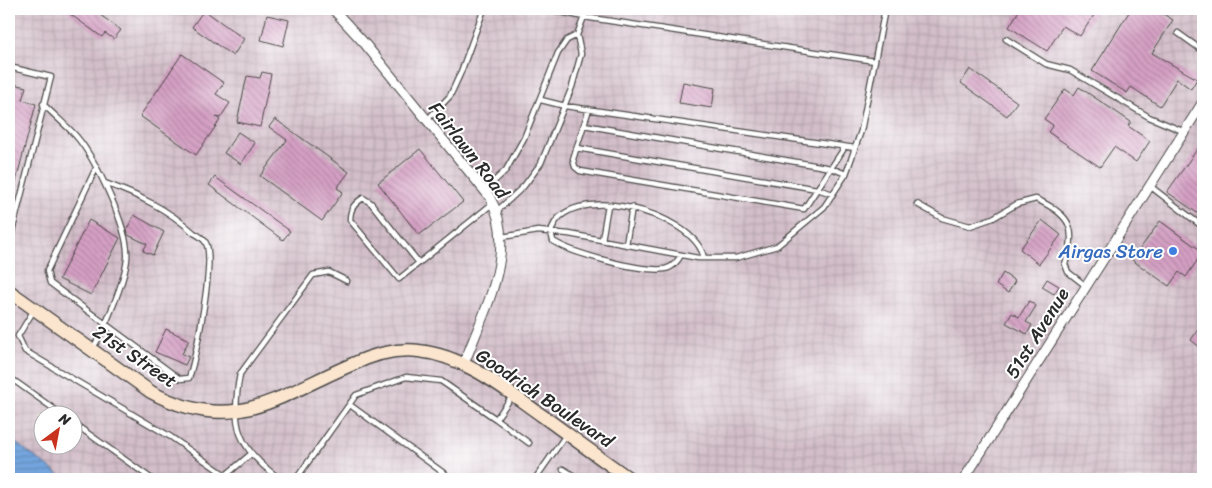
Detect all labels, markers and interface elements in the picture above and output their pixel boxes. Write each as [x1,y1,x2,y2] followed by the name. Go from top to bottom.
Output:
[420,94,519,207] street label: Fairlawn Road
[1057,235,1163,268] place label: Airgas Store
[1167,245,1179,257] marker: Airgas Store
[996,281,1078,385] street label: 51st Avenue
[86,315,184,397] street label: 21st Street
[469,339,622,457] street label: Goodrich Boulevard
[32,406,82,456] north arrow
[53,406,76,433] text: N

